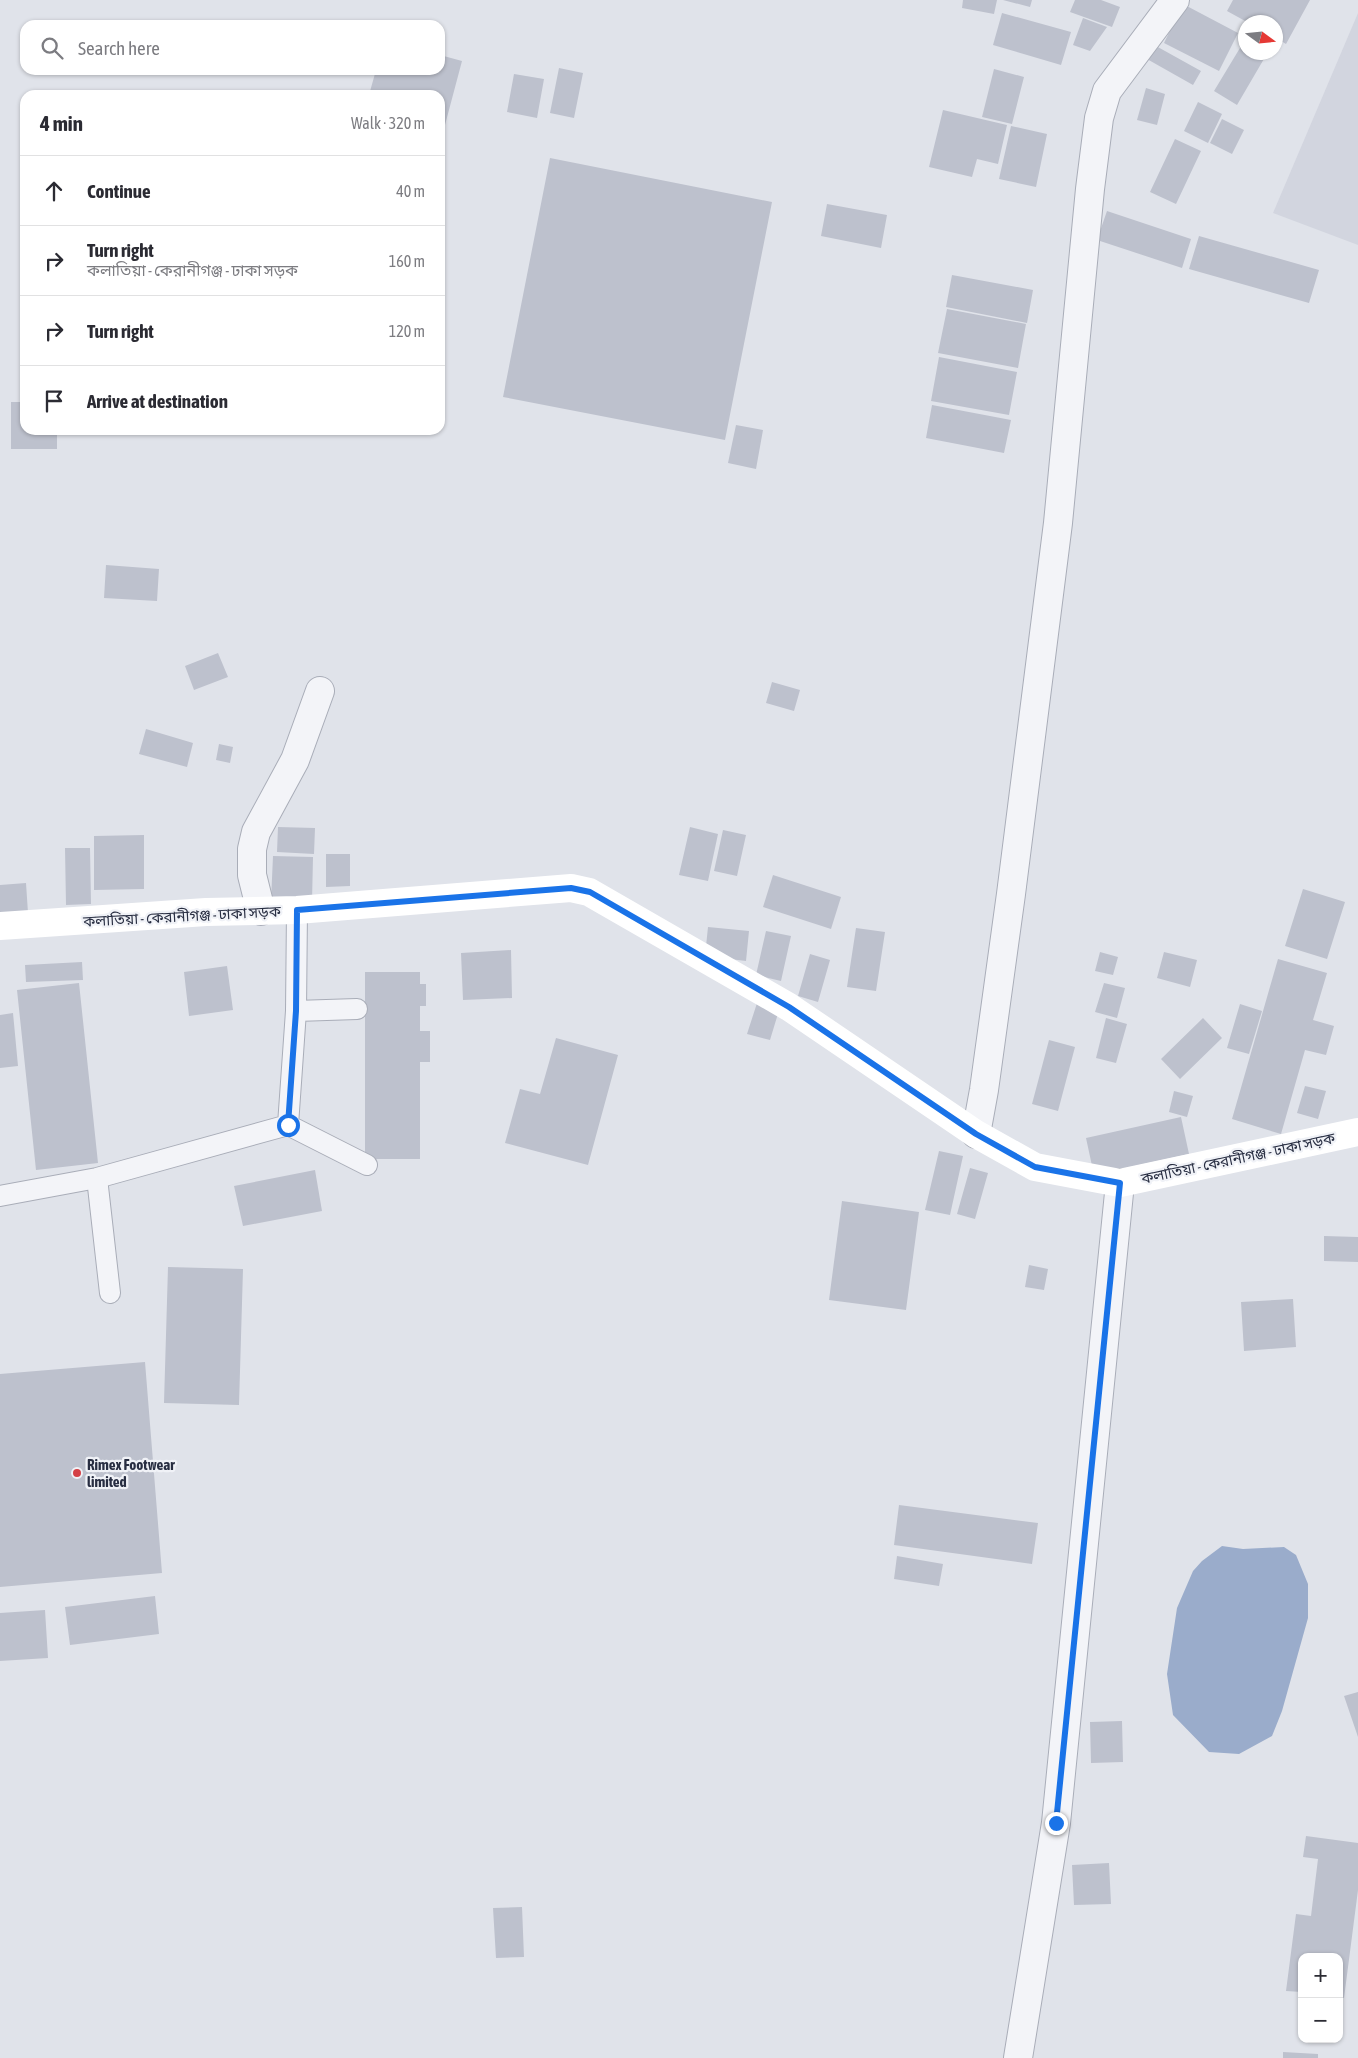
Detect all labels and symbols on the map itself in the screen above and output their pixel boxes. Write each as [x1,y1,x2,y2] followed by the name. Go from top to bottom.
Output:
[1238,15,1283,60] north arrow
[82,902,282,930] street label: কলাতিয়া - কেরানীগঞ্জ - ঢাকা সড়ক
[277,1114,300,1137] route start
[1138,1129,1337,1187] street label: কলাতিয়া - কেরানীগঞ্জ - ঢাকা সড়ক
[87,1456,175,1490] place label: Rimex Footwear limited
[71,1467,83,1479] marker: Rimex Footwear limited
[1045,1812,1068,1835] route end

